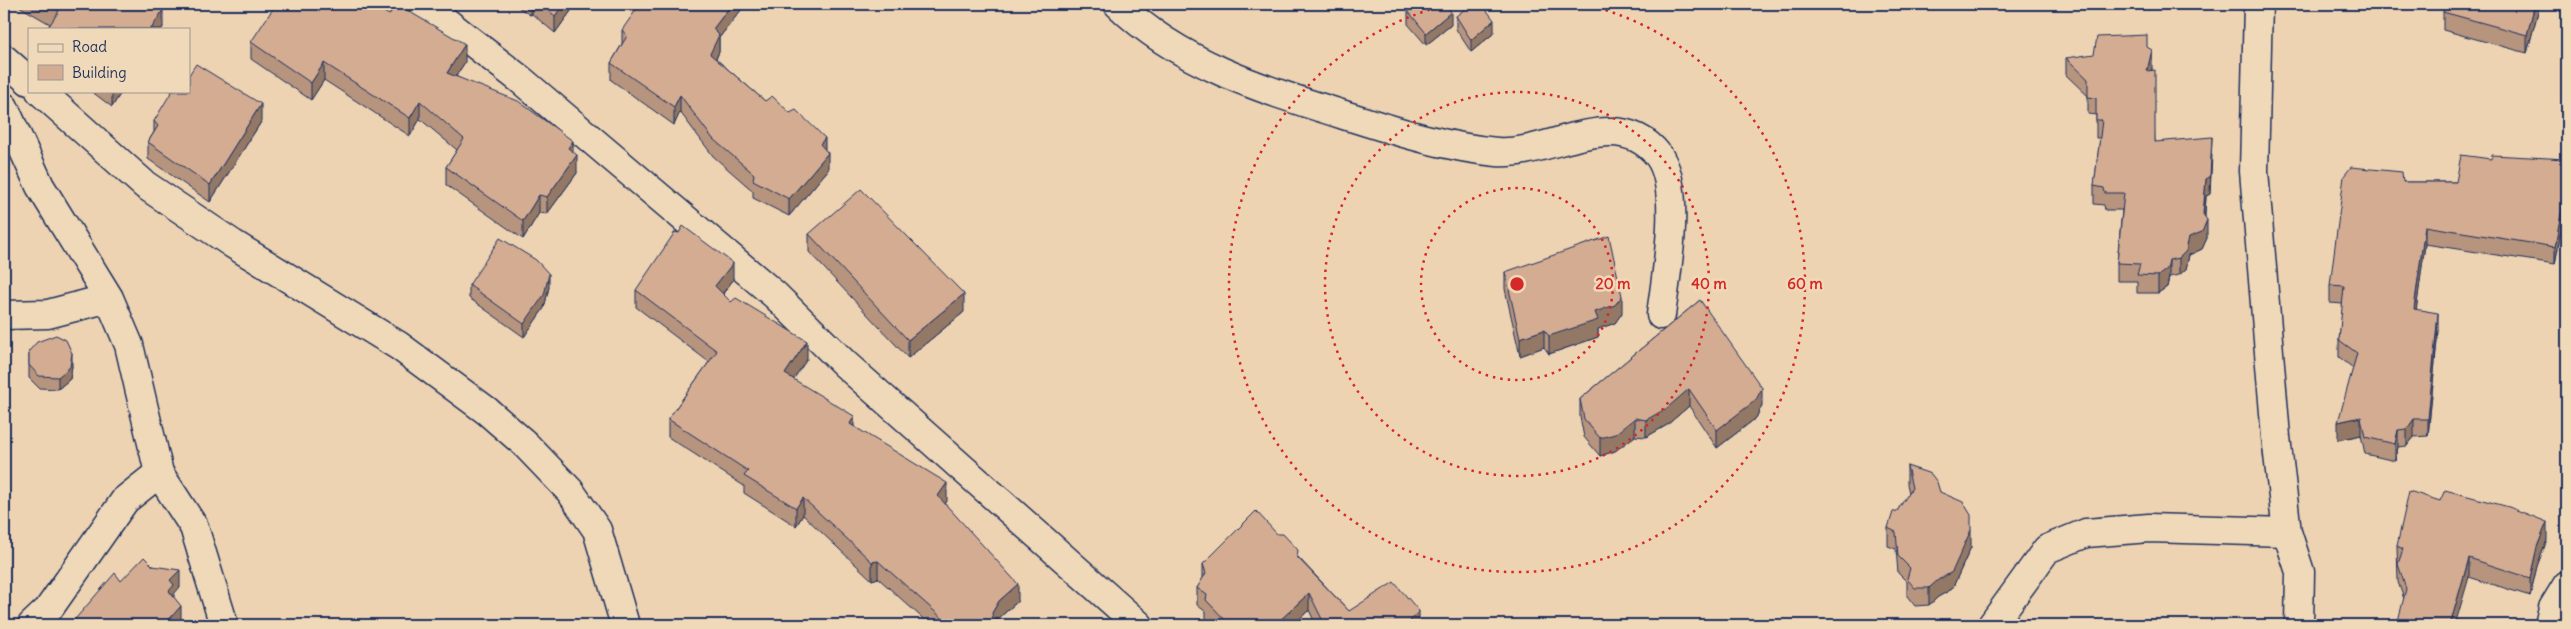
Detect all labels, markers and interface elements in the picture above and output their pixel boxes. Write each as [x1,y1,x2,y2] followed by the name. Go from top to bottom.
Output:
[28,28,190,92] legend
[72,37,107,56] text: Road
[72,63,127,82] text: Building
[1596,274,1630,293] text: 20 m
[1691,274,1727,293] text: 40 m
[1787,274,1823,293] text: 60 m
[1508,275,1526,293] centre of rings

